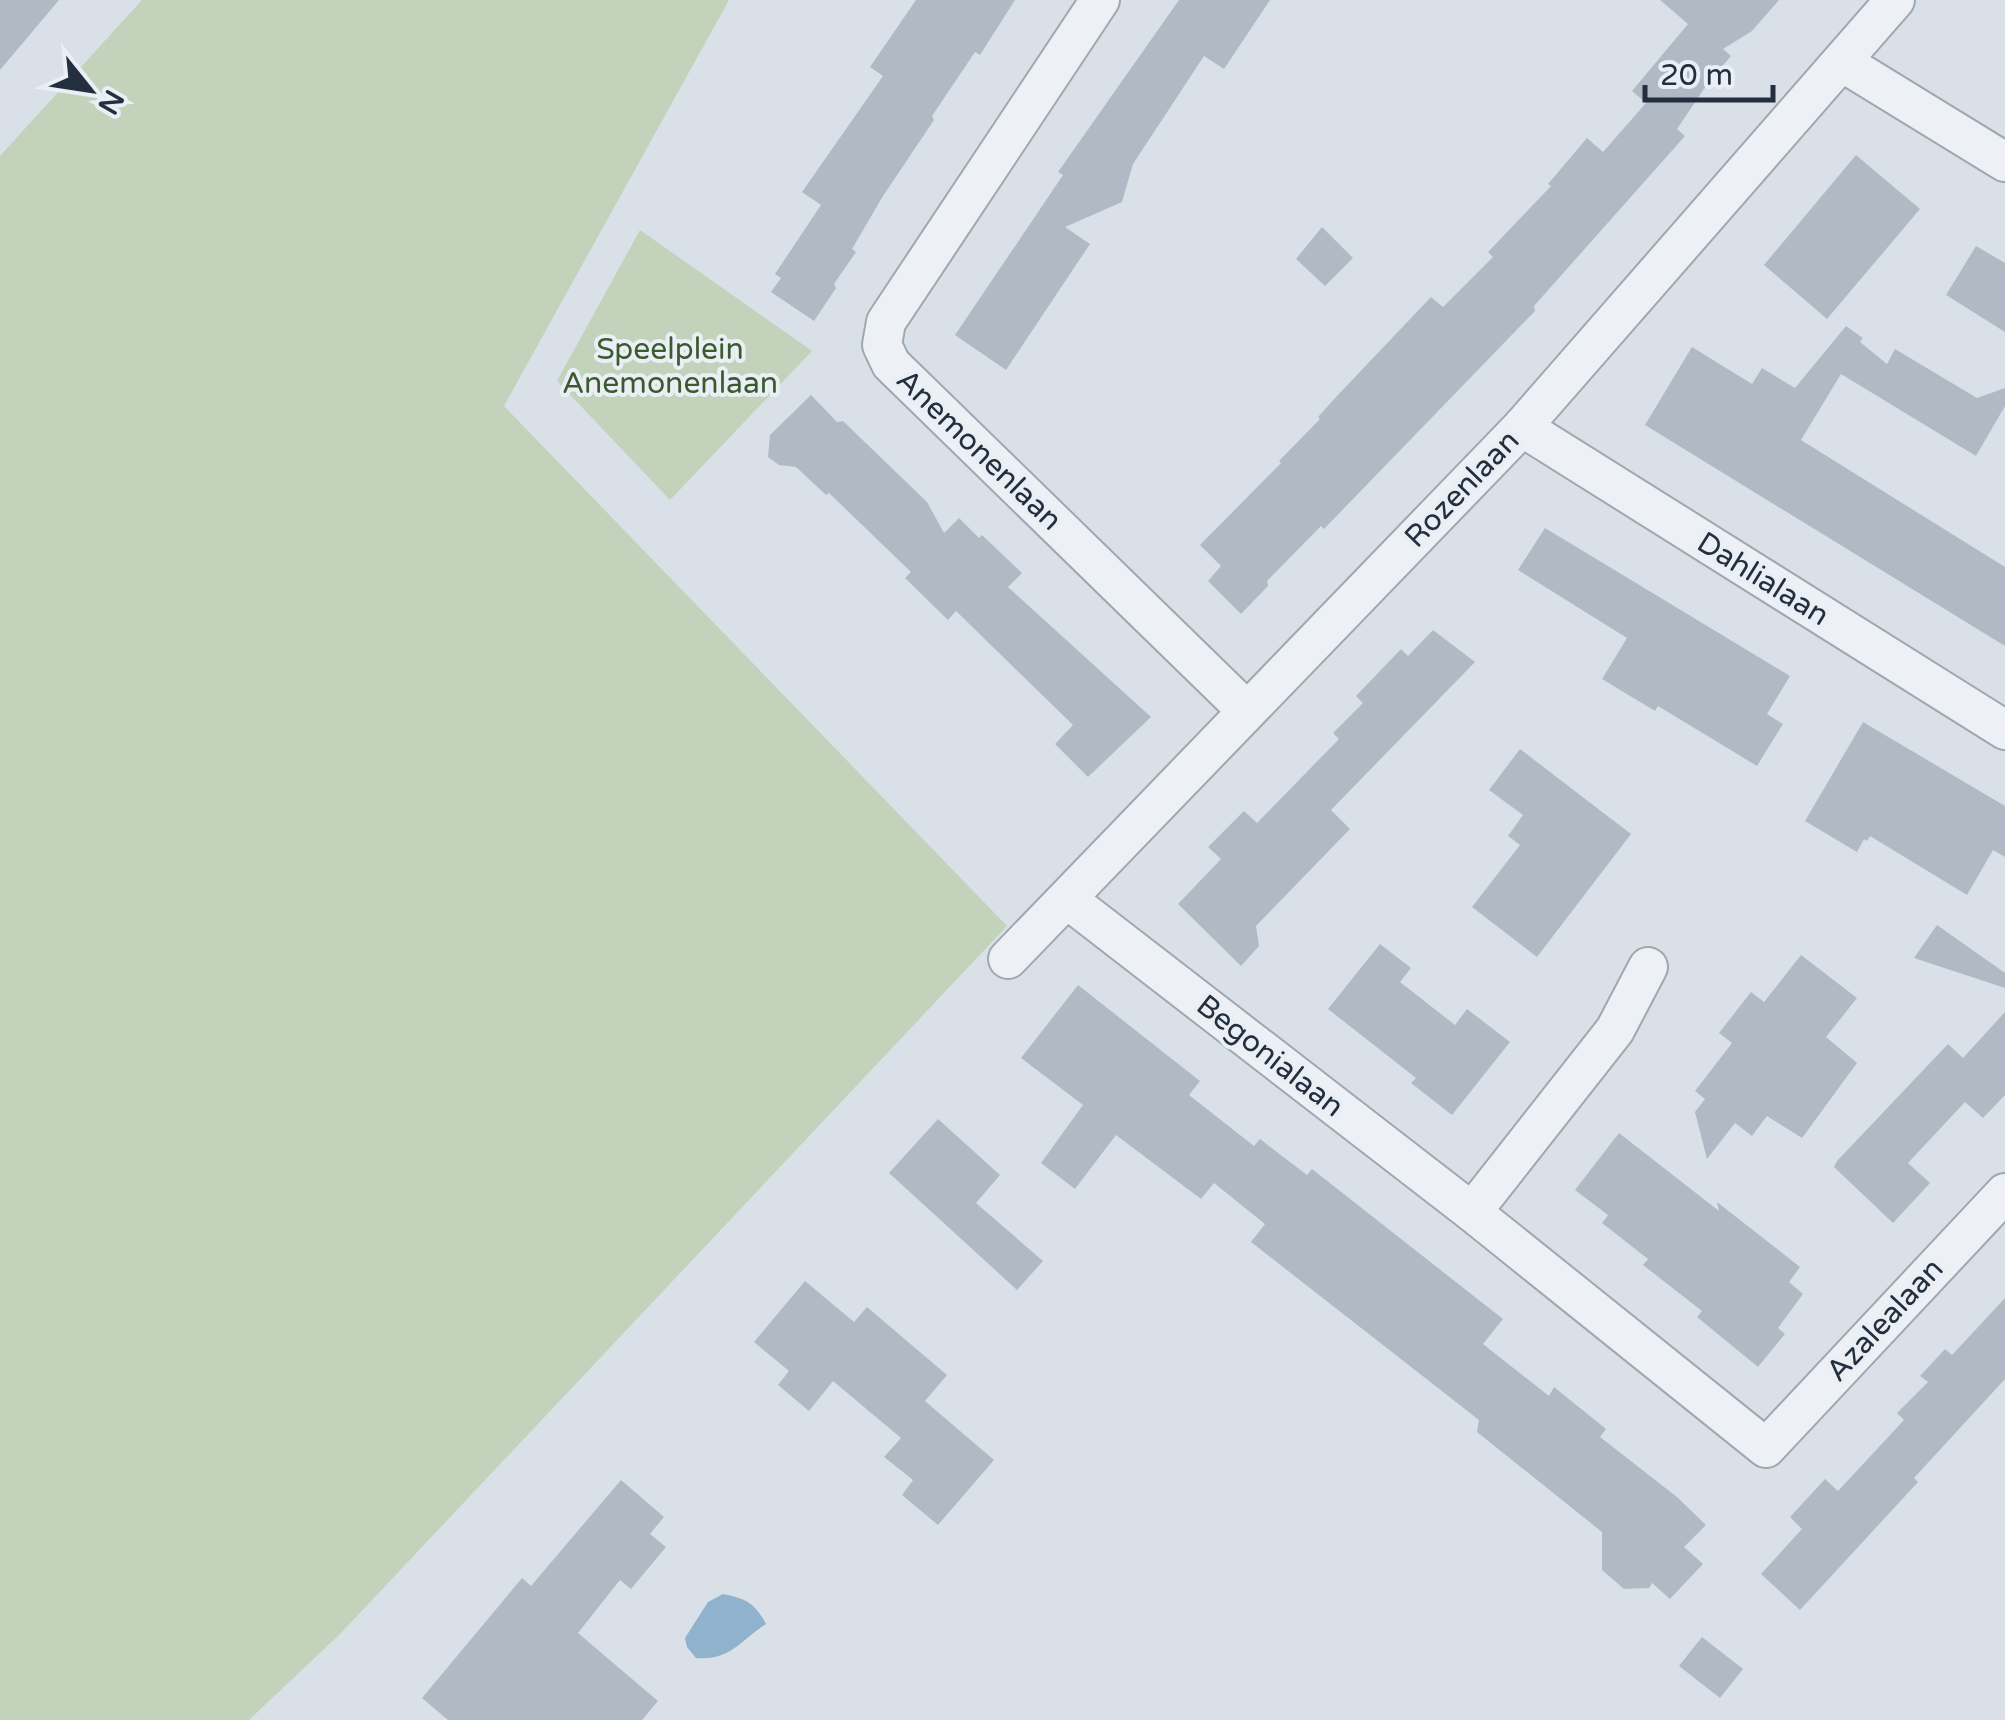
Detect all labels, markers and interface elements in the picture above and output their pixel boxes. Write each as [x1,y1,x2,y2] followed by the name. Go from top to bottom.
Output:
[40,40,140,140] north arrow
[1645,40,1772,102] scale bar
[1660,57,1733,94] text: 20 m
[90,84,131,120] text: N
[562,331,778,402] park label: Speelplein Anemonenlaan
[888,362,1070,538] street label: Anemonenlaan
[1397,422,1527,556] street label: Rozenlaan
[1690,524,1836,634] street label: Dahlialaan
[1189,987,1351,1125] street label: Begonialaan
[1819,1251,1951,1389] street label: Azalealaan

